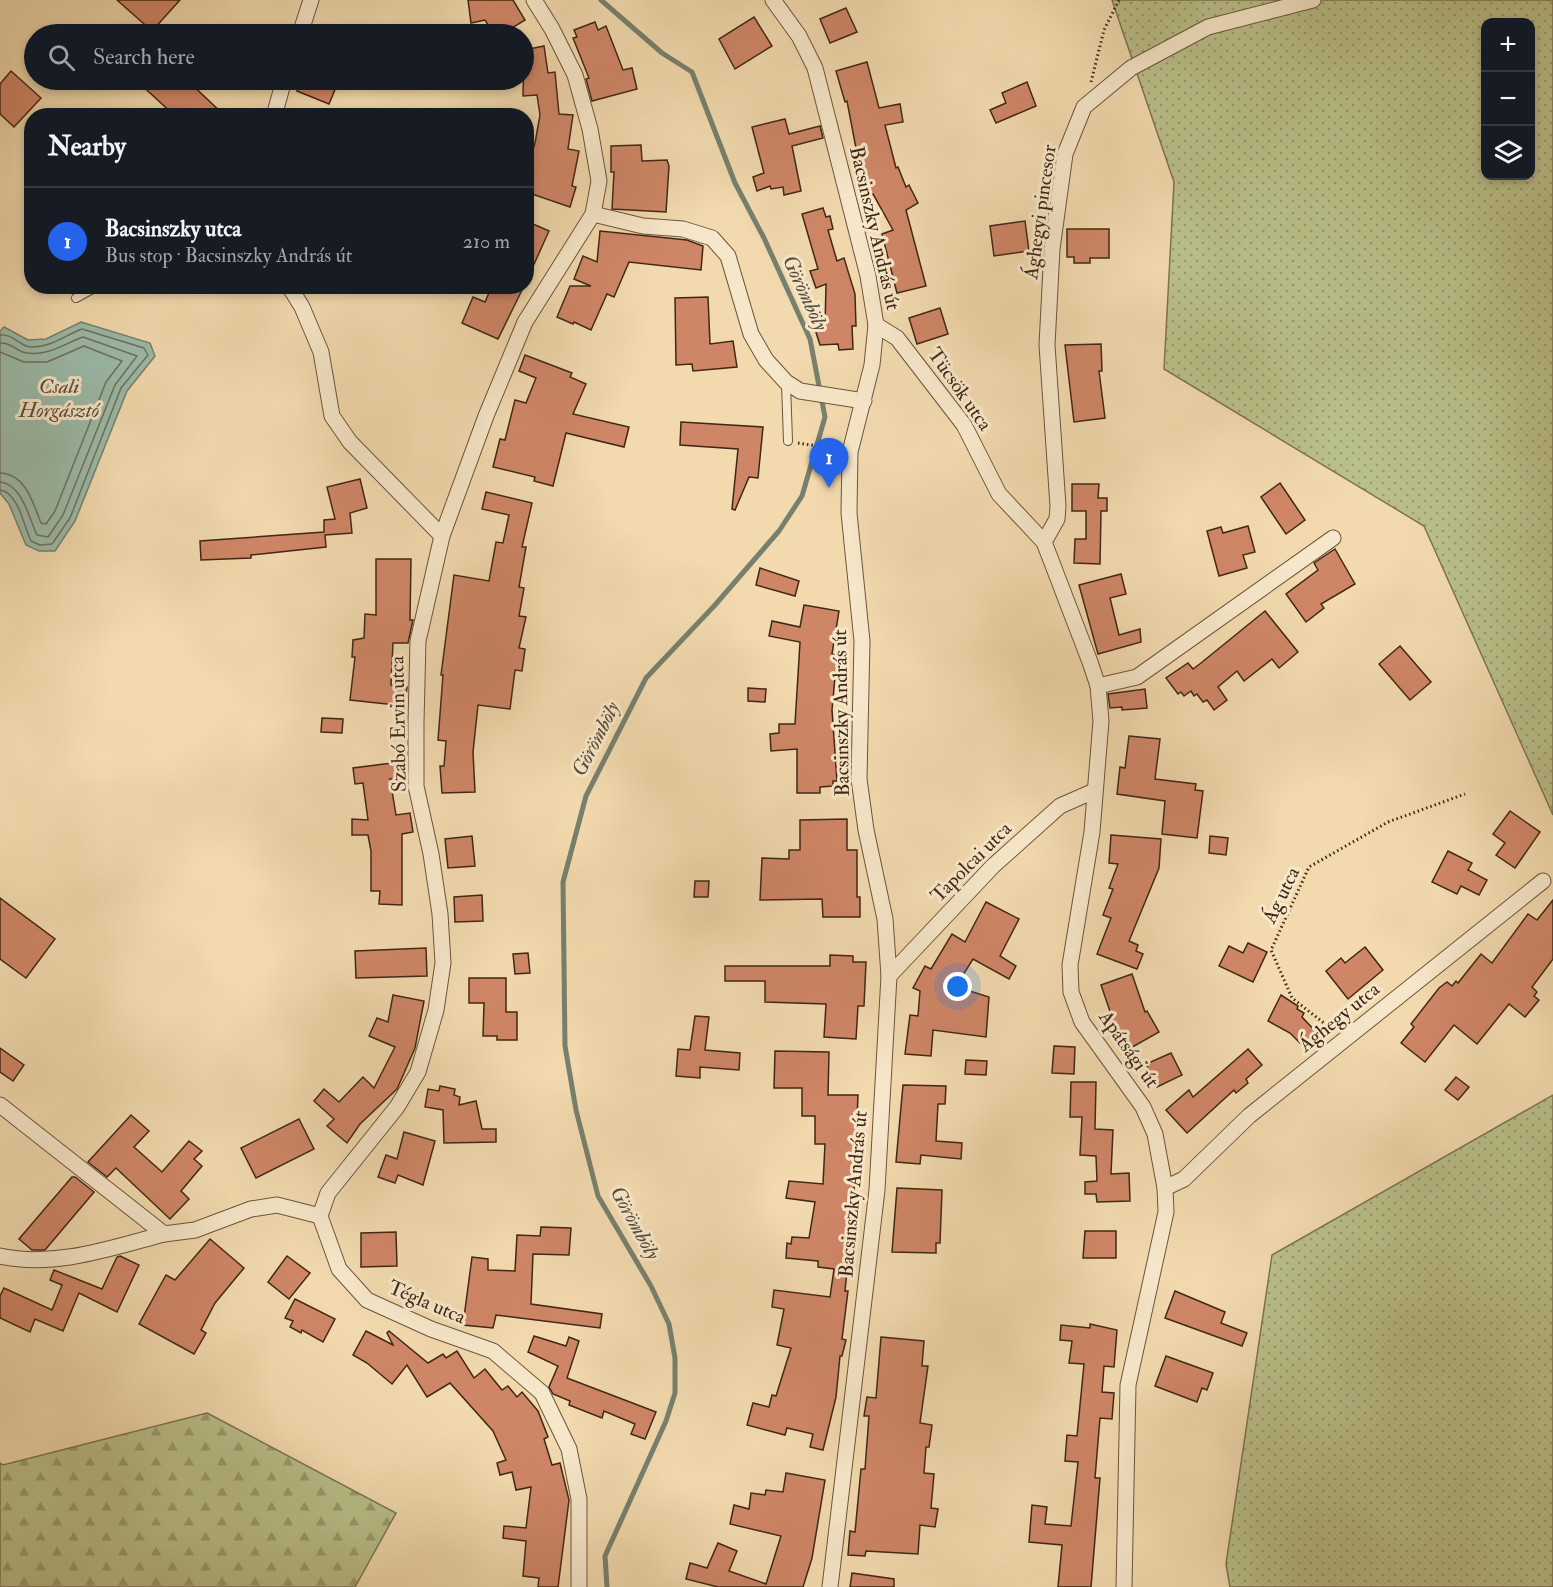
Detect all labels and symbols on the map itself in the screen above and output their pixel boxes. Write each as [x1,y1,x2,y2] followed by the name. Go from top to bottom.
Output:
[1017,142,1063,282] street label: Ághegyi pincesor
[844,144,906,313] street label: Bacsinszky András út
[776,251,835,336] water label: Görömböly
[922,343,998,436] street label: Tücsök utca
[18,373,101,424] water label: Csali Horgásztó
[810,438,848,488] pin: 1
[827,629,855,797] street label: Bacsinszky András út
[384,655,412,792] street label: Szabó Ervin utca
[566,696,627,781] water label: Görömböly
[925,816,1018,908] street label: Tapolcai utca
[1255,862,1306,928] street label: Ág utca
[943,972,972,1001] your location
[1292,975,1385,1058] street label: Ághegy utca
[1092,1005,1165,1094] street label: Apátsági út
[833,1109,873,1278] street label: Bacsinszky András út
[604,1181,667,1265] water label: Görömböly
[385,1275,470,1330] street label: Tégla utca

